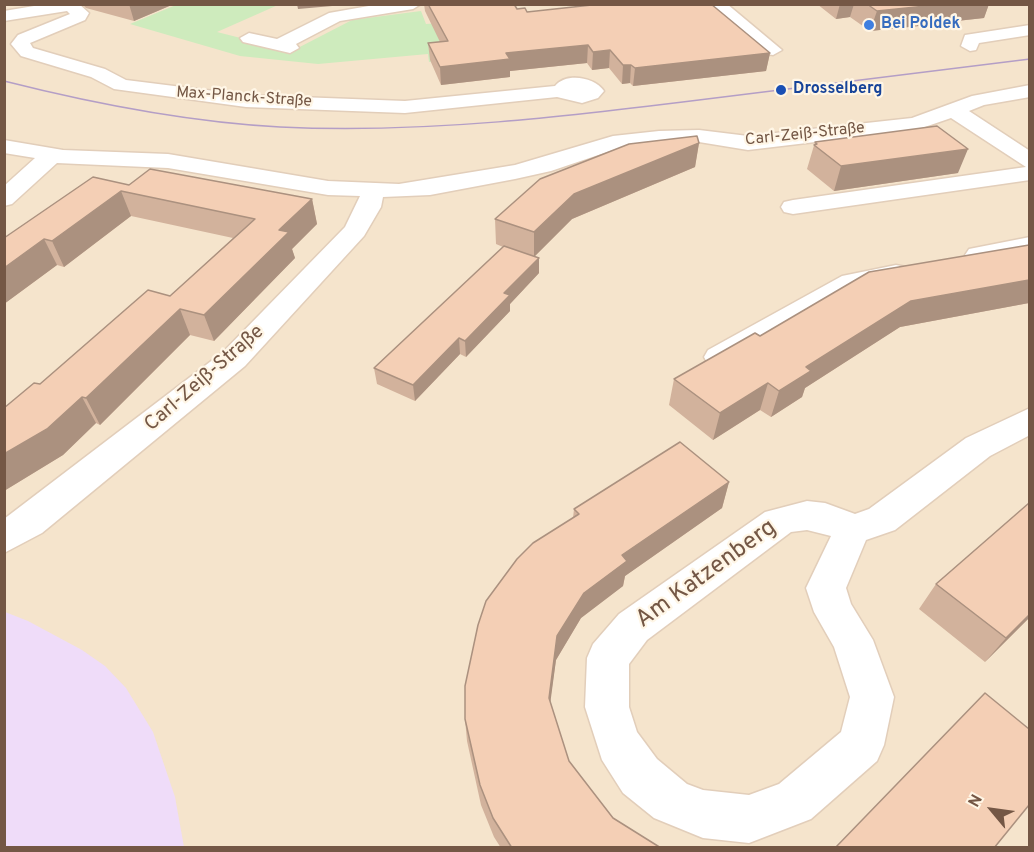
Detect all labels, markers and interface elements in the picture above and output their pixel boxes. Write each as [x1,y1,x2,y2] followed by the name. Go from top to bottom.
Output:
[881,15,960,35] place label: Bei Poldek
[862,18,876,32] marker: Bei Poldek
[793,80,883,100] place label: Drosselberg
[774,83,788,97] marker: Drosselberg
[175,84,313,112] street label: Max-Planck-Straße
[744,119,866,151] street label: Carl-Zeiß-Straße
[140,321,270,437] street label: Carl-Zeiß-Straße
[631,514,783,636] street label: Am Katzenberg
[962,780,1022,840] north arrow
[965,791,988,811] text: N

